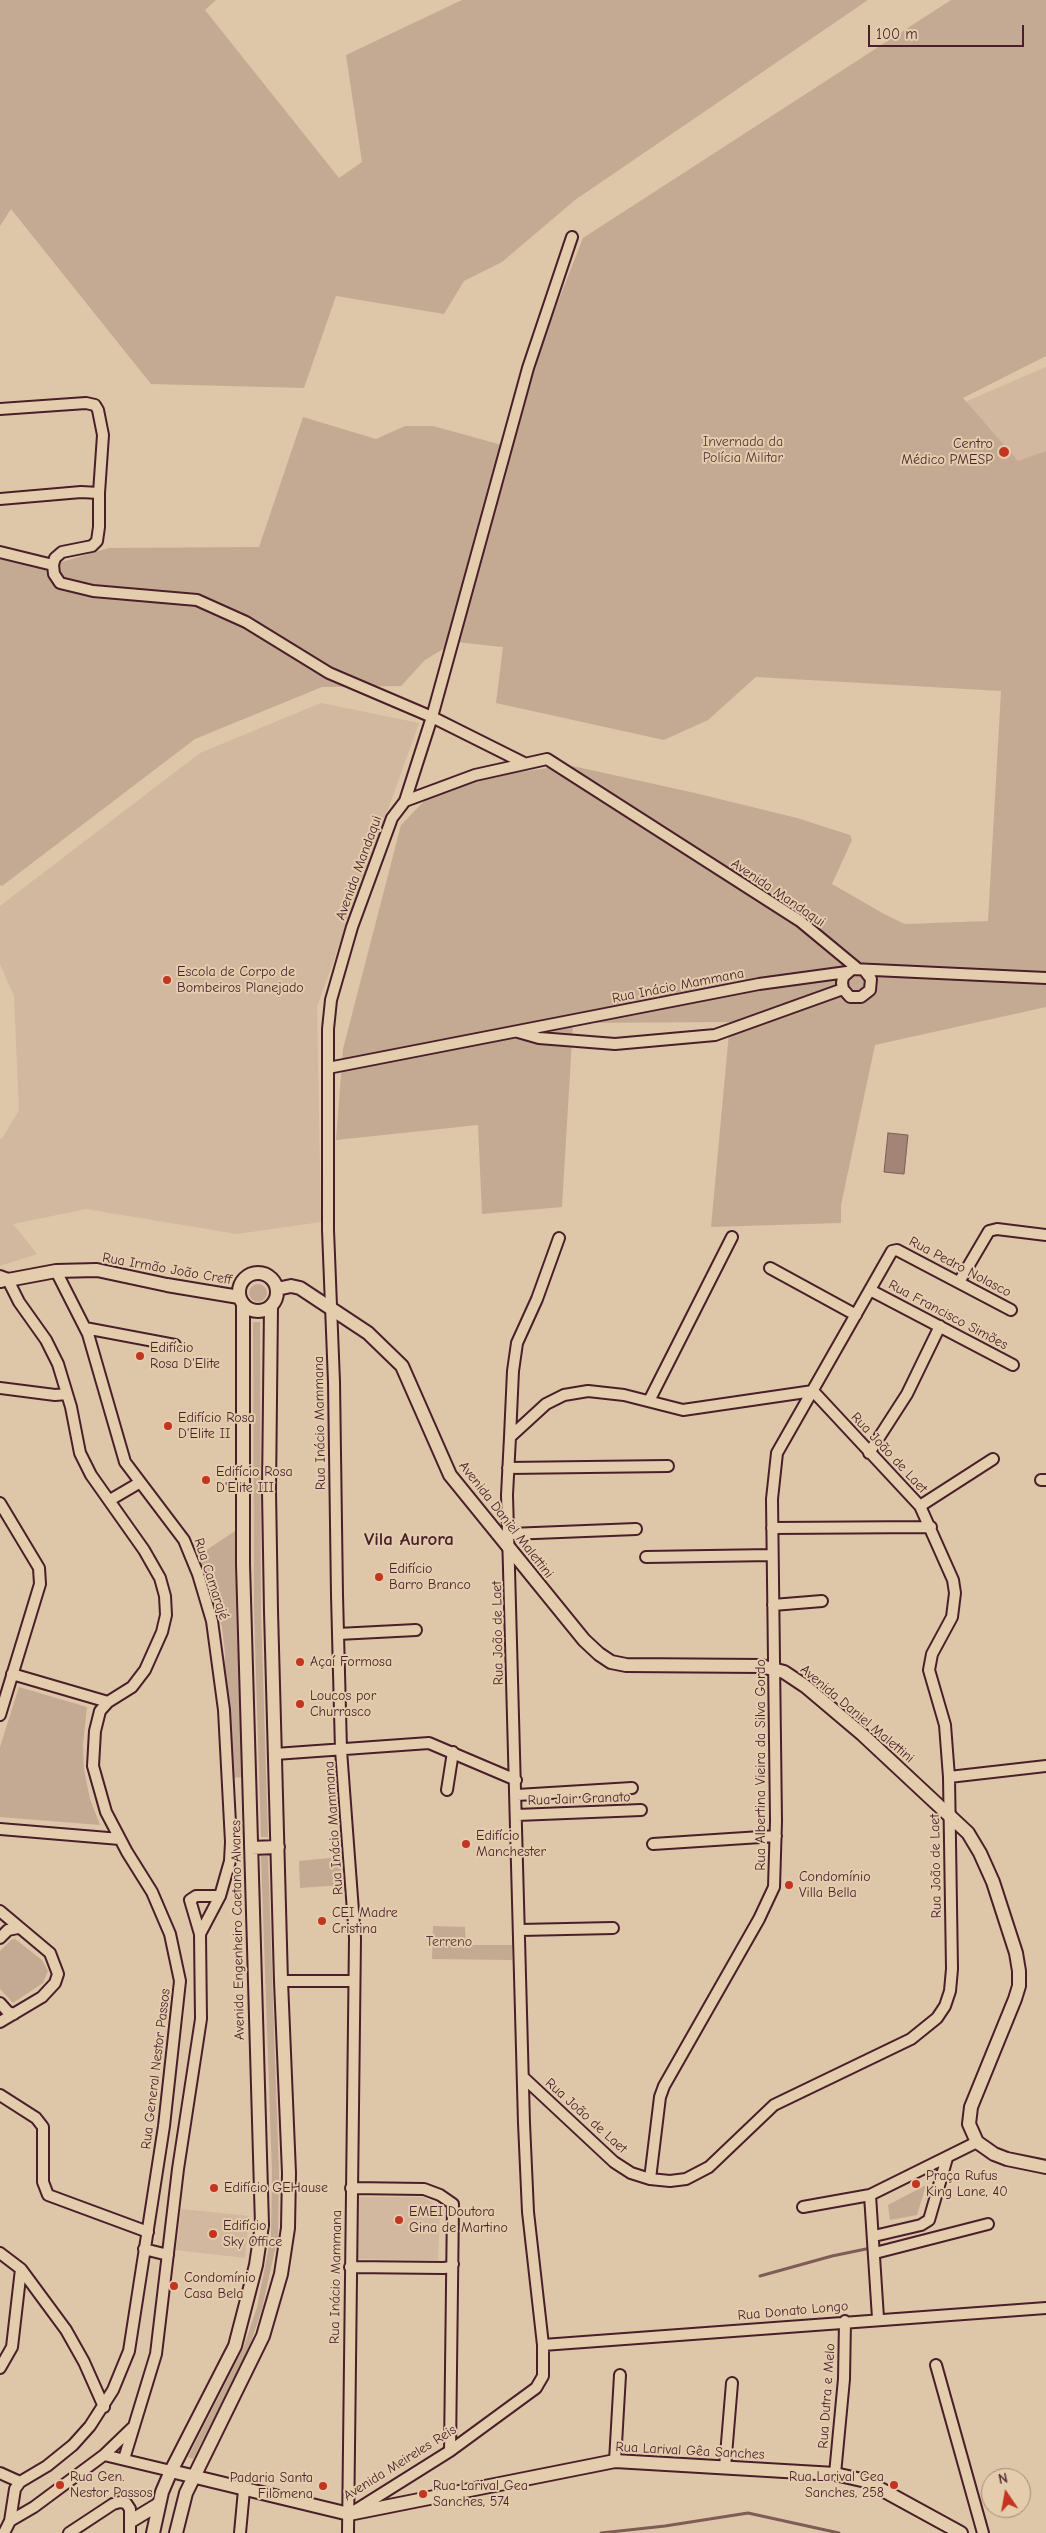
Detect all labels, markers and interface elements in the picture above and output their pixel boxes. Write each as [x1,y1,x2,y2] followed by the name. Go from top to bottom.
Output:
[871,15,1027,47] scale bar
[876,25,918,43] text: 100 m
[703,434,783,467] park label: Invernada da Polícia Militar
[901,436,993,468] place label: Centro Médico PMESP
[997,445,1011,459] marker: Centro Médico PMESP
[332,814,386,922] street label: Avenida Mandaqui
[728,855,828,931] street label: Avenida Mandaqui
[177,964,304,996] place label: Escola de Corpo de Bombeiros Planejado
[611,965,745,1007] street label: Rua Inácio Mammana
[161,974,173,986] marker: Escola de Corpo de Bombeiros Planejado
[906,1233,1014,1301] street label: Rua Pedro Nolasco
[101,1249,233,1289] street label: Rua Irmão João Creff
[885,1276,1011,1354] street label: Rua Francisco Simões
[150,1340,220,1372] place label: Edifício Rosa D'Elite
[134,1350,146,1362] marker: Edifício Rosa D'Elite
[310,1356,330,1490] street label: Rua Inácio Mammana
[847,1409,931,1497] street label: Rua João de Laet
[178,1410,255,1442] place label: Edifício Rosa D'Elite II
[162,1420,174,1432] marker: Edifício Rosa D'Elite II
[455,1458,557,1582] street label: Avenida Daniel Malettini
[216,1464,293,1496] place label: Edifício Rosa D'Elite III
[200,1474,212,1486] marker: Edifício Rosa D'Elite III
[364,1529,454,1551] district label: Vila Aurora
[190,1536,232,1622] street label: Rua Camarajé
[389,1561,471,1594] place label: Edifício Barro Branco
[373,1571,385,1583] marker: Edifício Barro Branco
[489,1581,507,1685] street label: Rua João de Laet
[310,1654,392,1670] place label: Açaí Formosa
[294,1656,306,1668] marker: Açaí Formosa
[753,1659,769,1871] street label: Rua Albertina Vieira da Silva Gordo
[797,1661,917,1767] street label: Avenida Daniel Malettini
[310,1688,376,1720] place label: Loucos por Churrasco
[294,1698,306,1710] marker: Loucos por Churrasco
[321,1760,347,1896] street label: Rua Inácio Mammana
[527,1789,631,1809] street label: Rua Jair Granato
[927,1814,945,1918] street label: Rua João de Laet
[228,1820,248,2040] street label: Avenida Engenheiro Caetano Alvares
[476,1828,546,1860] place label: Edifício Manchester
[460,1838,472,1850] marker: Edifício Manchester
[799,1869,871,1901] place label: Condomínio Villa Bella
[783,1879,795,1891] marker: Condomínio Villa Bella
[332,1905,398,1938] place label: CEI Madre Cristina
[316,1915,328,1927] marker: CEI Madre Cristina
[426,1934,472,1950] park label: Terreno
[138,1988,174,2150] street label: Rua General Nestor Passos
[542,2075,630,2157] street label: Rua João de Laet
[926,2168,1008,2200] place label: Praça Rufus King Lane, 40
[910,2178,922,2190] marker: Praça Rufus King Lane, 40
[224,2180,328,2196] place label: Edifício GEHause
[208,2182,220,2194] marker: Edifício GEHause
[409,2204,508,2236] place label: EMEI Doutora Gina de Martino
[326,2210,346,2344] street label: Rua Inácio Mammana
[393,2214,405,2226] marker: EMEI Doutora Gina de Martino
[223,2218,282,2250] place label: Edifício Sky Office
[207,2228,219,2240] marker: Edifício Sky Office
[184,2270,256,2302] place label: Condomínio Casa Bela
[168,2280,180,2292] marker: Condomínio Casa Bela
[737,2298,849,2324] street label: Rua Donato Longo
[815,2343,839,2449] street label: Rua Dutra e Melo
[340,2421,460,2505] street label: Avenida Meireles Reis
[615,2439,765,2463] street label: Rua Larival Gêa Sanches
[981,2468,1031,2518] north arrow
[70,2469,153,2502] place label: Rua Gen. Nestor Passos
[789,2469,884,2502] place label: Rua Larival Gea Sanches, 258
[230,2470,313,2502] place label: Padaria Santa Filomena
[997,2470,1009,2488] text: N
[433,2478,528,2510] place label: Rua Larival Gea Sanches, 574
[54,2479,66,2491] marker: Rua Gen. Nestor Passos
[888,2479,900,2491] marker: Rua Larival Gea Sanches, 258
[317,2480,329,2492] marker: Padaria Santa Filomena
[417,2488,429,2500] marker: Rua Larival Gea Sanches, 574

